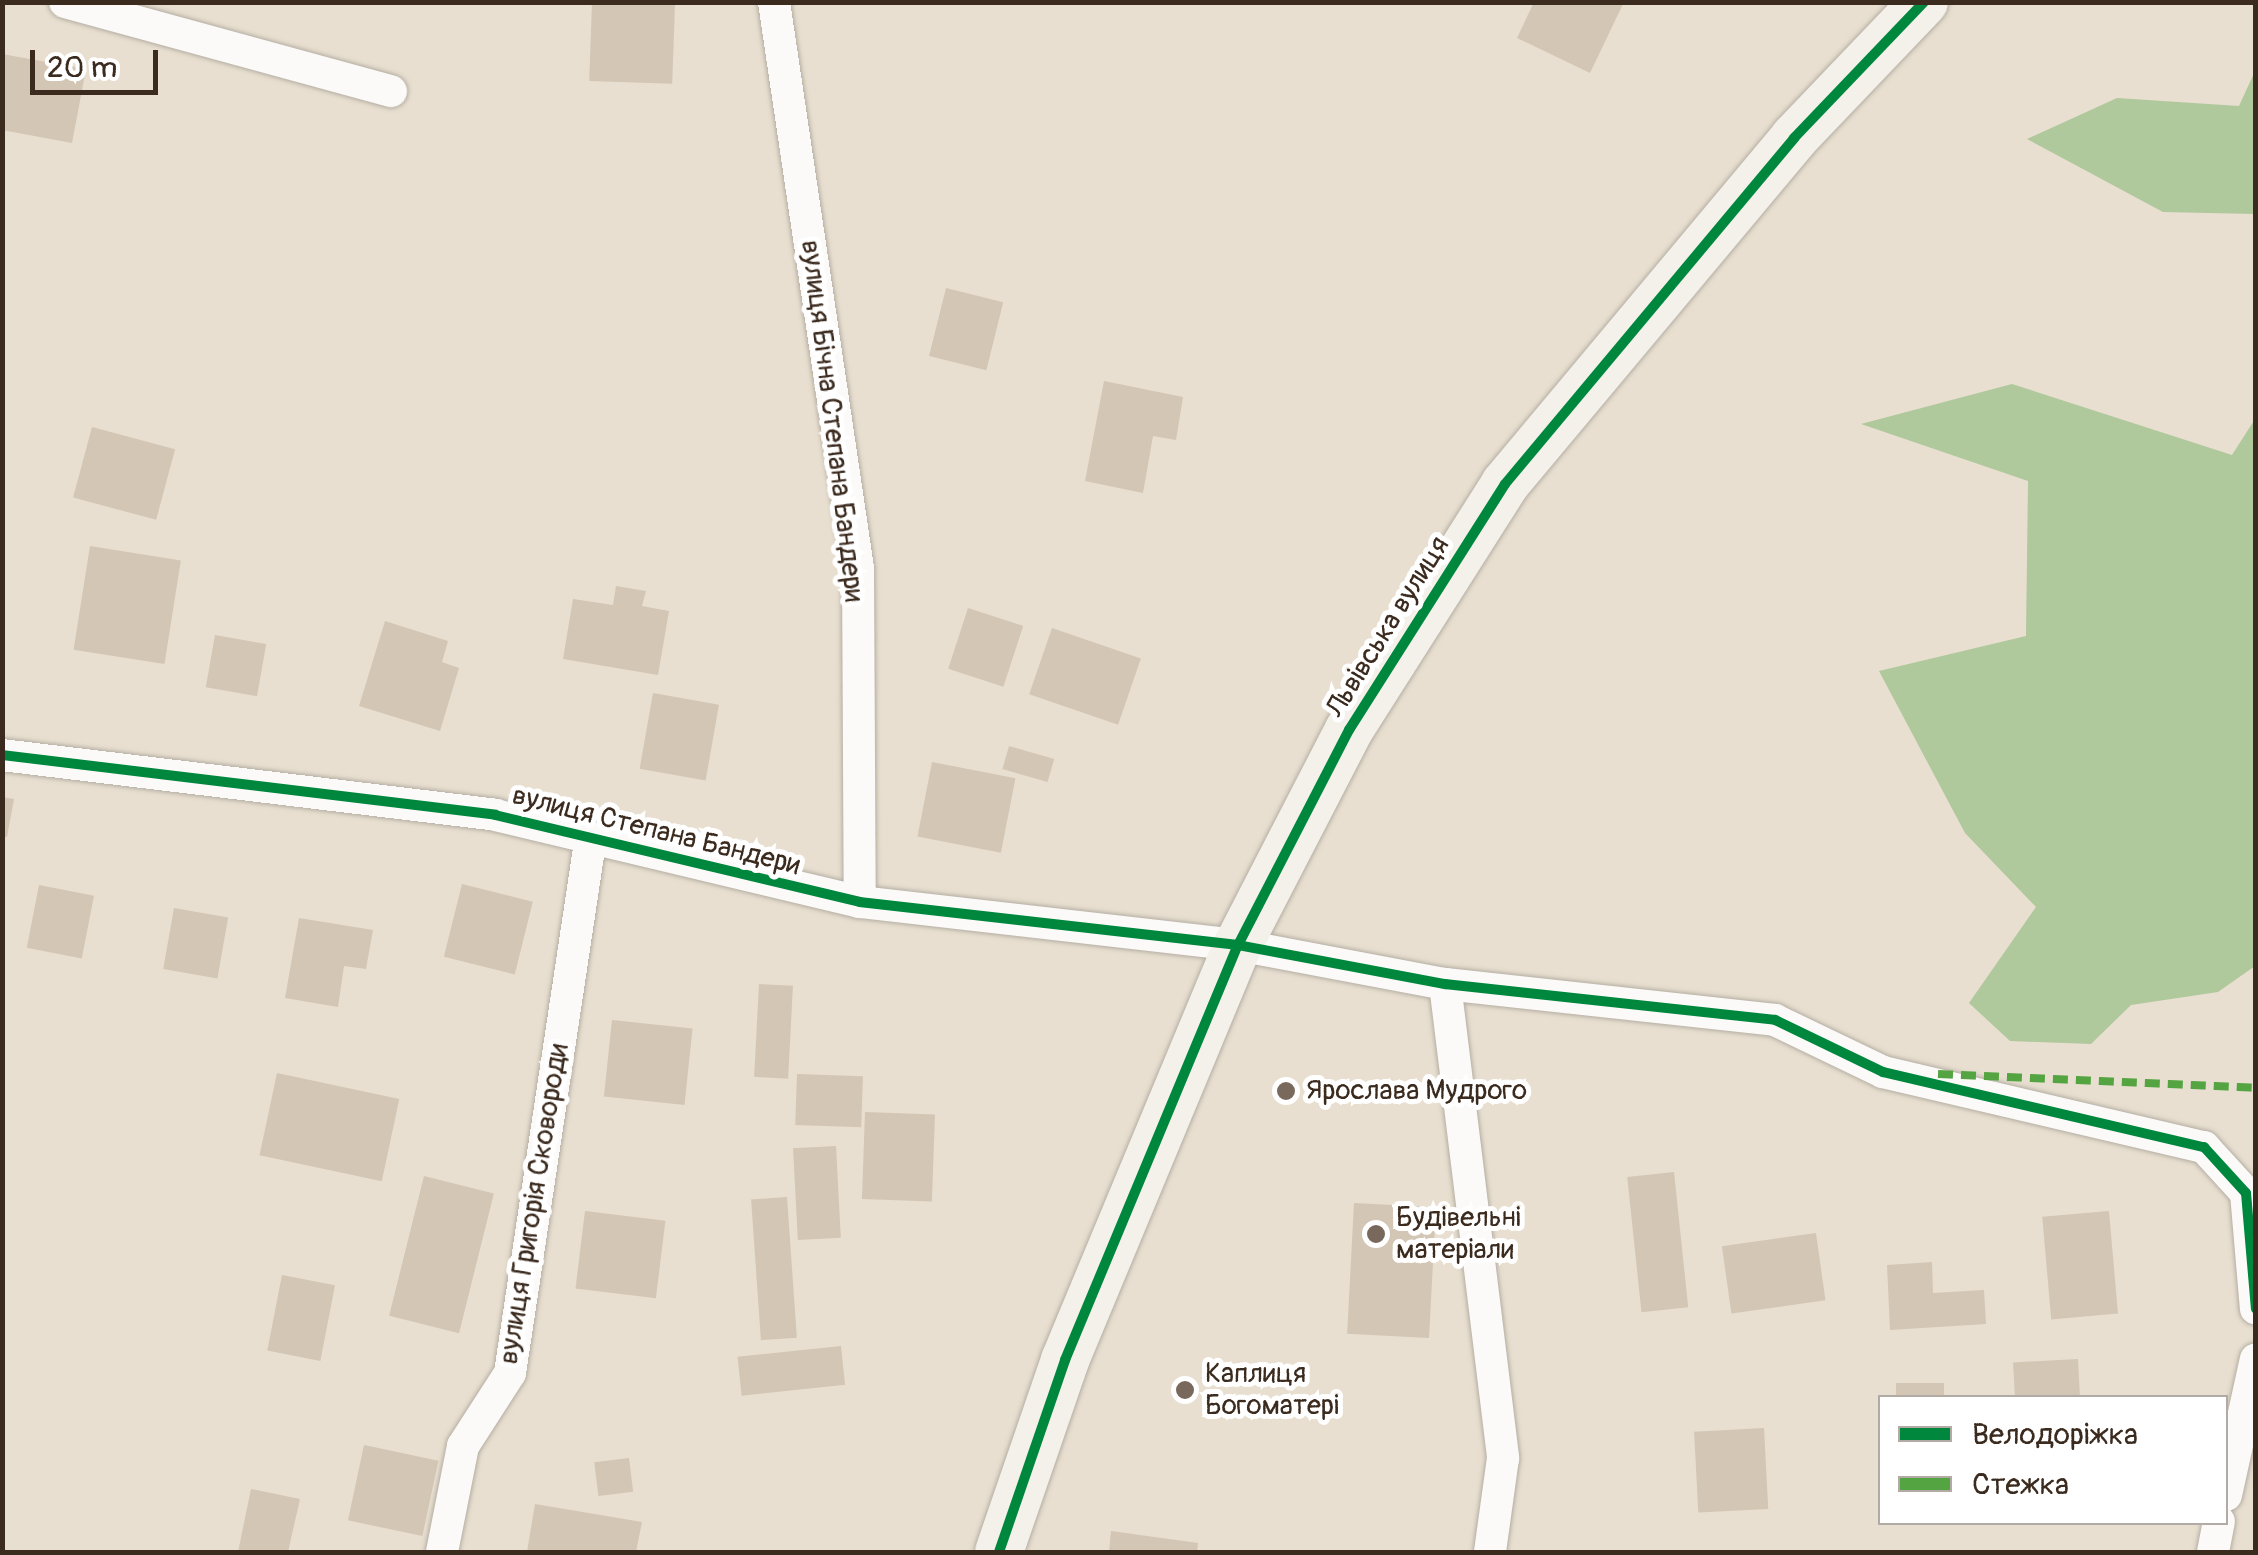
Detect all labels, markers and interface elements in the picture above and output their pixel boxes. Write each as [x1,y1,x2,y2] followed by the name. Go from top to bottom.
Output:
[35,30,162,92] scale bar
[47,49,117,86] text: 20 m
[793,238,871,604] street label: вулиця Бічна Степана Бандери
[1319,531,1457,723] street label: Львівська вулиця
[509,779,803,883] street label: вулиця Степана Бандери
[492,1041,576,1367] street label: вулиця Григорія Сковороди
[1306,1074,1527,1108] place label: Ярослава Мудрого
[1275,1080,1297,1102] marker: Ярослава Мудрого
[1396,1201,1521,1267] place label: Будівельні матеріали
[1365,1223,1387,1245] marker: Будівельні матеріали
[1205,1357,1339,1423] place label: Каплиця Богоматері
[1174,1379,1196,1401] marker: Каплиця Богоматері
[1878,1395,2228,1525] legend
[1972,1416,2138,1453] text: Велодоріжка
[1972,1466,2069,1503] text: Стежка

